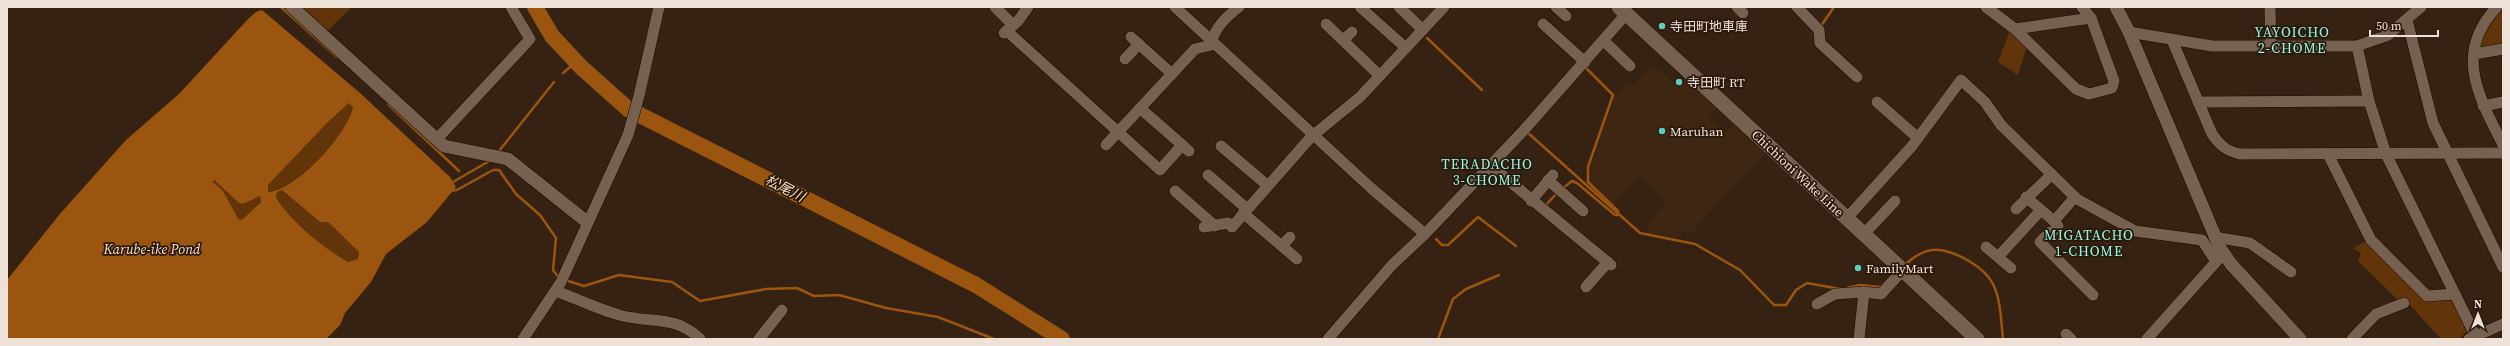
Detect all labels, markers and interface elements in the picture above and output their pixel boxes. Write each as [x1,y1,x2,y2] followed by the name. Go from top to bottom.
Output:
[2370,12,2438,38] scale bar
[1670,18,1748,35] place label: 寺田町地車庫
[2376,18,2402,34] text: 50 m
[1657,21,1667,31] marker: 寺田町地車庫
[2254,22,2330,58] district label: YAYOICHO 2-CHOME
[1687,74,1745,91] place label: 寺田町 RT
[1674,77,1684,87] marker: 寺田町 RT
[1670,123,1723,140] place label: Maruhan
[1657,126,1667,136] marker: Maruhan
[1748,126,1848,221] street label: Chichioni Wake Line
[1441,154,1533,190] district label: TERADACHO 3-CHOME
[762,170,810,207] water label: 松尾川
[2044,225,2134,261] district label: MIGATACHO 1-CHOME
[103,239,201,259] water label: Karube-ike Pond
[1866,260,1934,277] place label: FamilyMart
[1853,263,1863,273] marker: FamilyMart
[2458,294,2498,334] north arrow
[2474,297,2482,312] text: N

